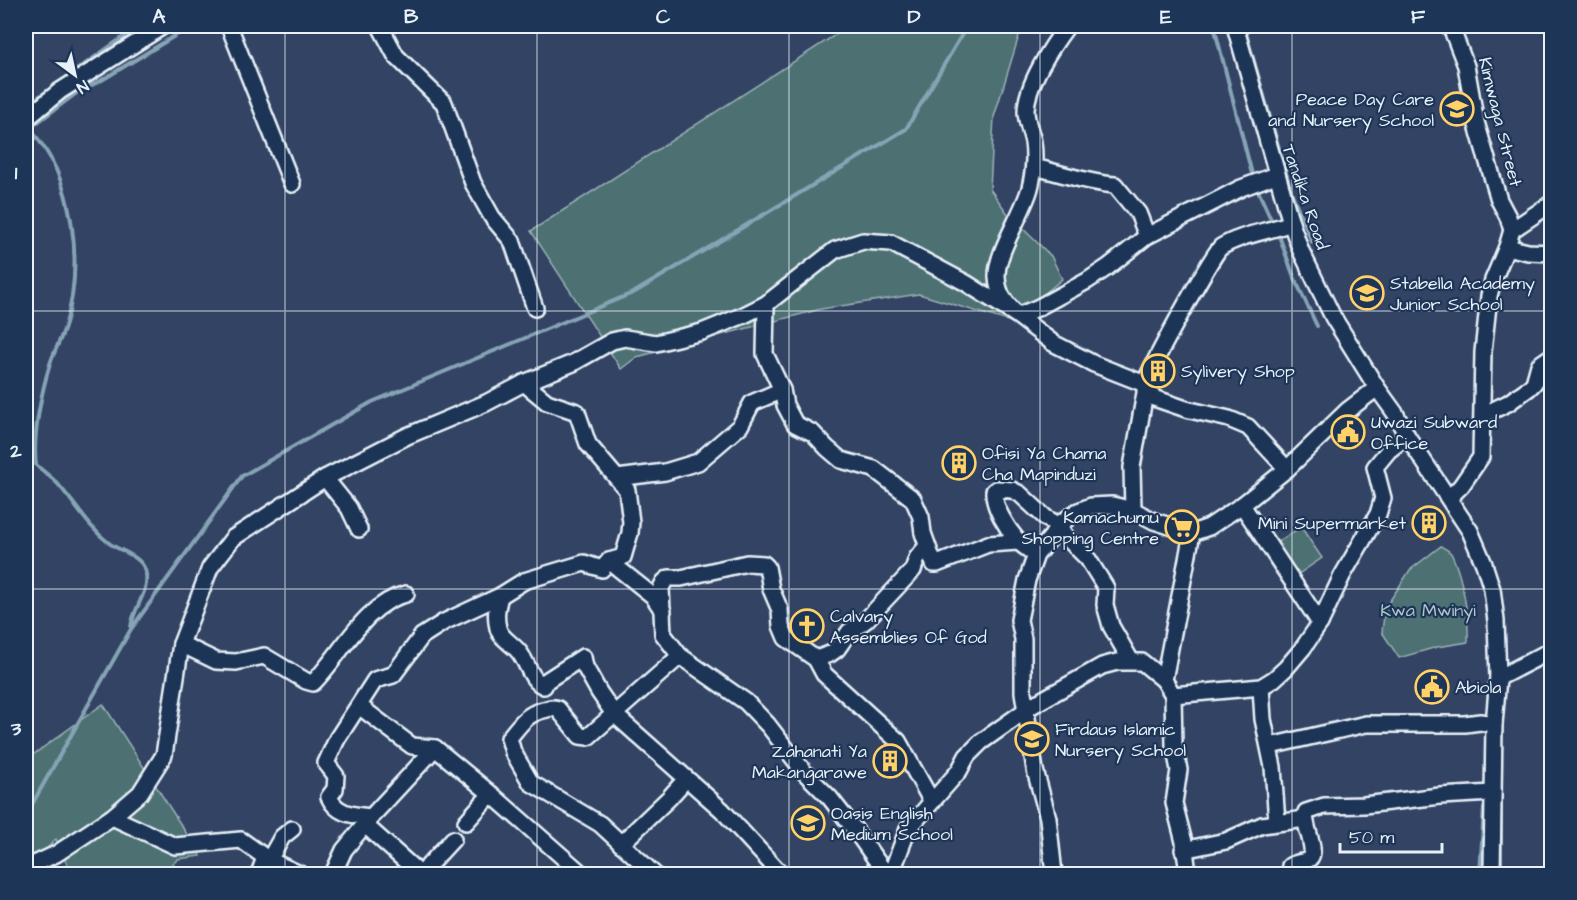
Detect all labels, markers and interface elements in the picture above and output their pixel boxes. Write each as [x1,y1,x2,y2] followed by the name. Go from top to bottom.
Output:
[153,3,166,31] text: A
[404,3,419,31] text: B
[656,3,671,31] text: C
[908,3,921,31] text: D
[1160,3,1172,31] text: E
[1411,3,1426,31] text: F
[45,45,105,105] north arrow
[1471,55,1528,190] street label: Kimwaga Street
[72,75,93,99] text: N
[1268,87,1434,134] place label: Peace Day Care and Nursery School
[1439,91,1475,127] school or university icon: Peace Day Care and Nursery School
[1275,141,1335,253] street label: Tandika Road
[15,159,18,187] text: 1
[1390,271,1535,317] place label: Stabella Academy Junior School
[1349,275,1385,311] school or university icon: Stabella Academy Junior School
[1140,353,1176,389] building icon: Sylivery Shop
[1181,359,1295,385] place label: Sylivery Shop
[1371,410,1497,456] place label: Uwazi Subward Office
[1330,414,1366,450] public building icon: Uwazi Subward Office
[9,437,22,465] text: 2
[982,441,1106,487] place label: Ofisi Ya Chama Cha Mapinduzi
[941,445,977,481] building icon: Ofisi Ya Chama Cha Mapinduzi
[1022,505,1159,552] place label: Kamachumu Shopping Centre
[1411,505,1447,541] building icon: Mini Supermarket
[1164,509,1200,545] supermarket icon: Kamachumu Shopping Centre
[1258,511,1407,536] place label: Mini Supermarket
[1380,598,1476,624] park label: Kwa Mwinyi
[830,604,987,650] place label: Calvary Assemblies Of God
[789,608,825,644] church icon: Calvary Assemblies Of God
[1414,669,1450,705] public building icon: Abiola
[1455,675,1501,700] place label: Abiola
[10,715,22,743] text: 3
[1055,717,1186,764] place label: Firdaus Islamic Nursery School
[1014,721,1050,757] school or university icon: Firdaus Islamic Nursery School
[752,739,867,786] place label: Zahanati Ya Makangarawe
[872,743,908,779] building icon: Zahanati Ya Makangarawe
[831,801,953,847] place label: Oasis English Medium School
[790,805,826,841] school or university icon: Oasis English Medium School
[1340,816,1442,854] scale bar
[1349,825,1394,850] text: 50 m

